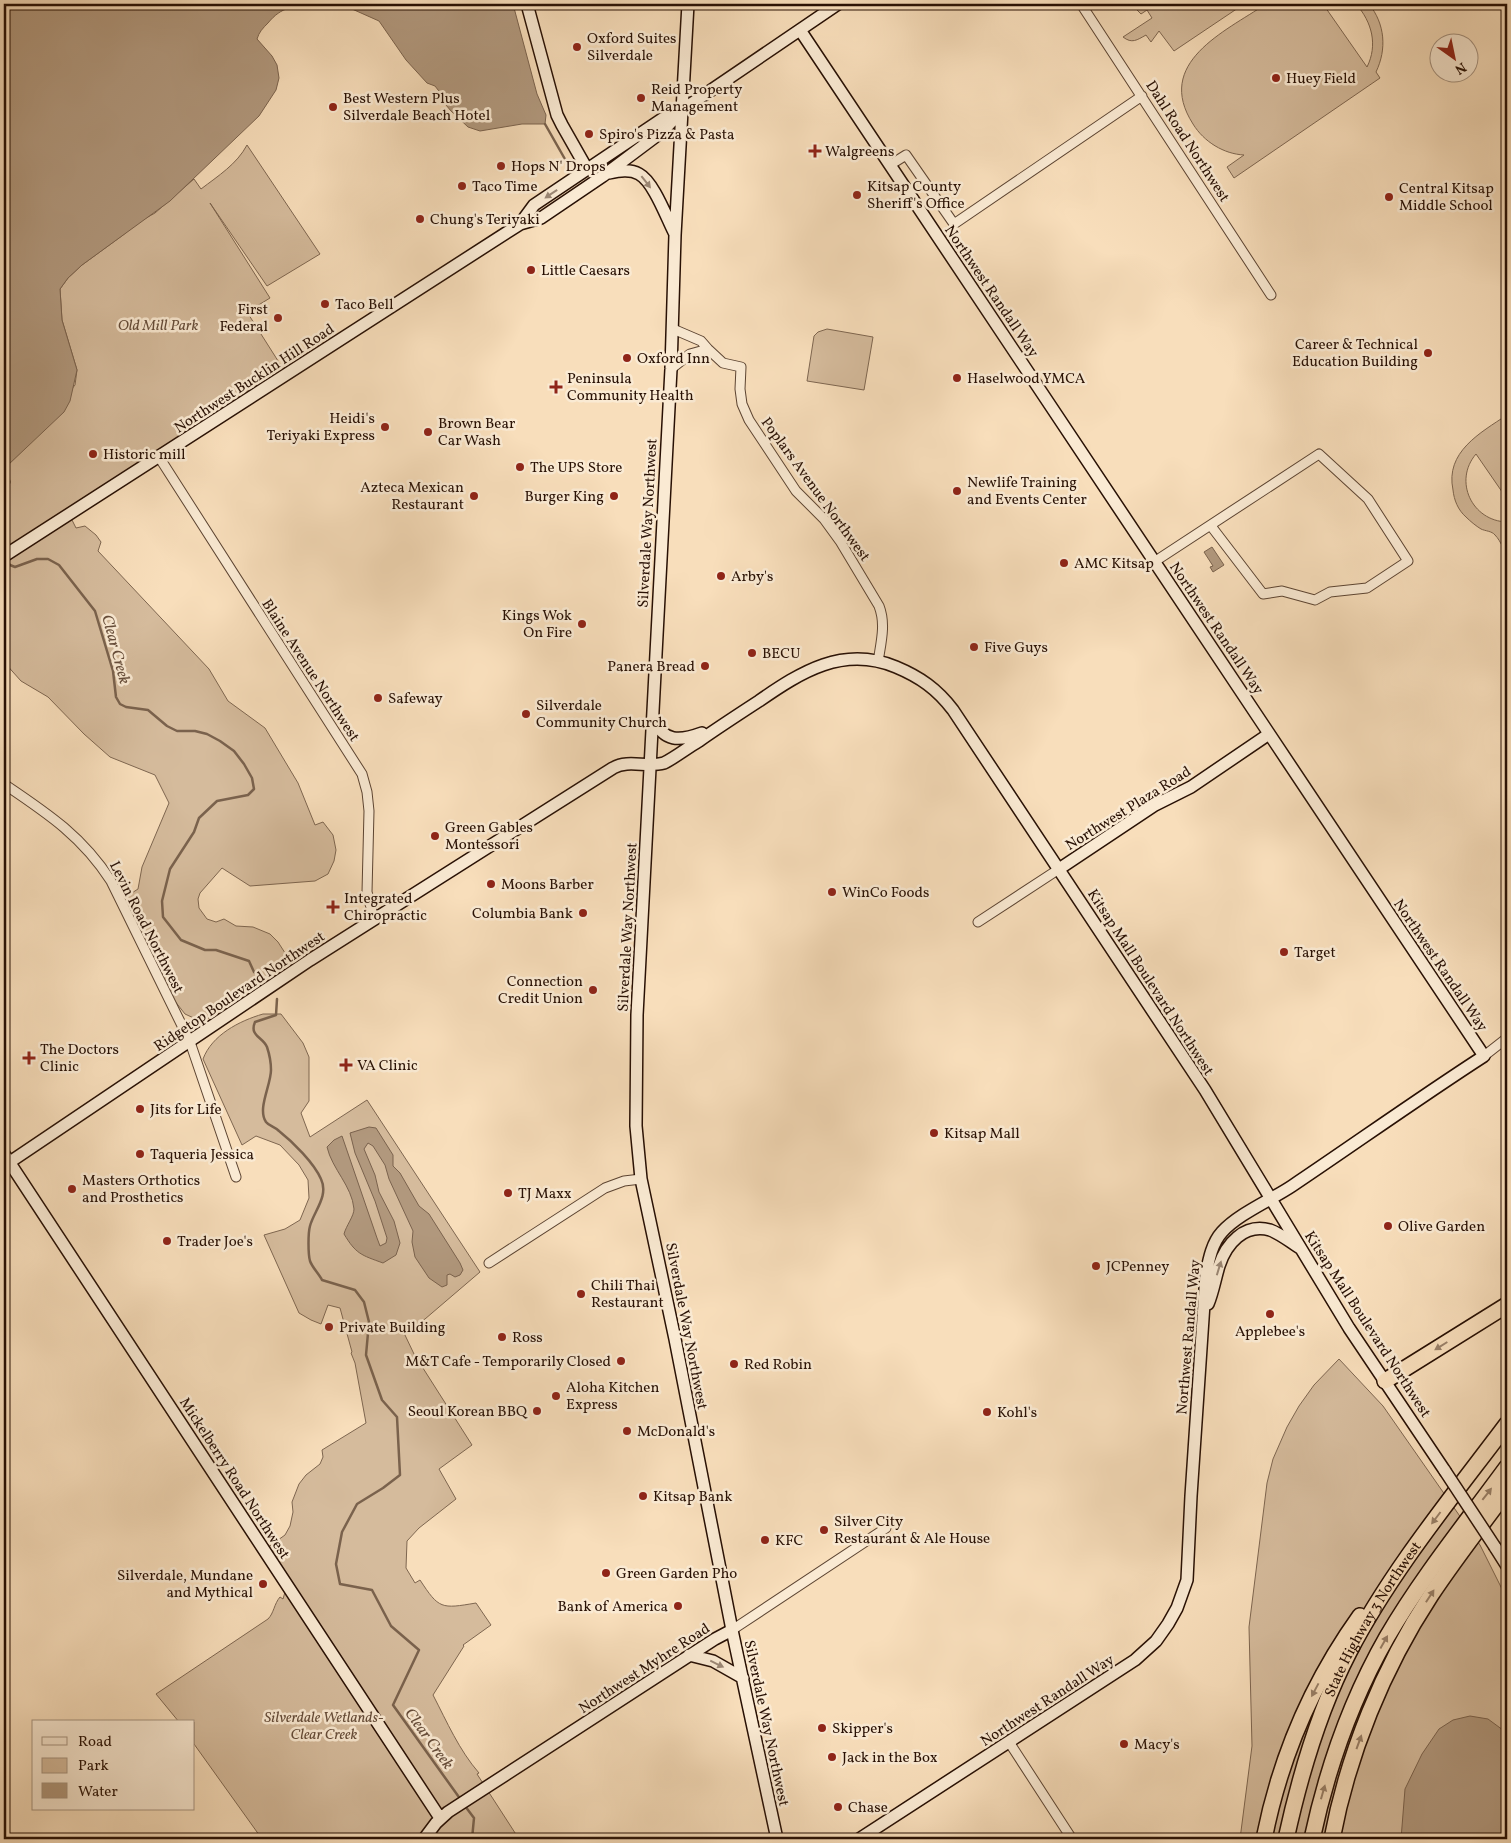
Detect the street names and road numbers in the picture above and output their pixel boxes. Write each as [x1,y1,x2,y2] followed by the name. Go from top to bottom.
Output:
[1140,77,1234,207] street label: Dahl Road Northwest
[939,221,1043,362] street label: Northwest Randall Way
[171,319,339,439] street label: Northwest Bucklin Hill Road
[755,413,874,566] street label: Poplars Avenue Northwest
[634,438,663,608] street label: Silverdale Way Northwest
[1164,558,1268,699] street label: Northwest Randall Way
[256,595,364,746] street label: Blaine Avenue Northwest
[1062,762,1196,857] street label: Northwest Plaza Road
[614,842,643,1012] street label: Silverdale Way Northwest
[103,858,188,997] street label: Levin Road Northwest
[1081,885,1218,1080] street label: Kitsap Mall Boulevard Northwest
[1388,895,1492,1036] street label: Northwest Randall Way
[150,927,330,1058] street label: Ridgetop Boulevard Northwest
[1298,1227,1435,1422] street label: Kitsap Mall Boulevard Northwest
[659,1241,712,1411] street label: Silverdale Way Northwest
[1172,1259,1207,1416] street label: Northwest Randall Way
[173,1394,294,1564] street label: Mickelberry Road Northwest
[1320,1538,1427,1701] street label: State Highway 3 Northwest
[575,1619,715,1720] street label: Northwest Myhre Road
[738,1638,793,1808] street label: Silverdale Way Northwest
[977,1650,1119,1752] street label: Northwest Randall Way

